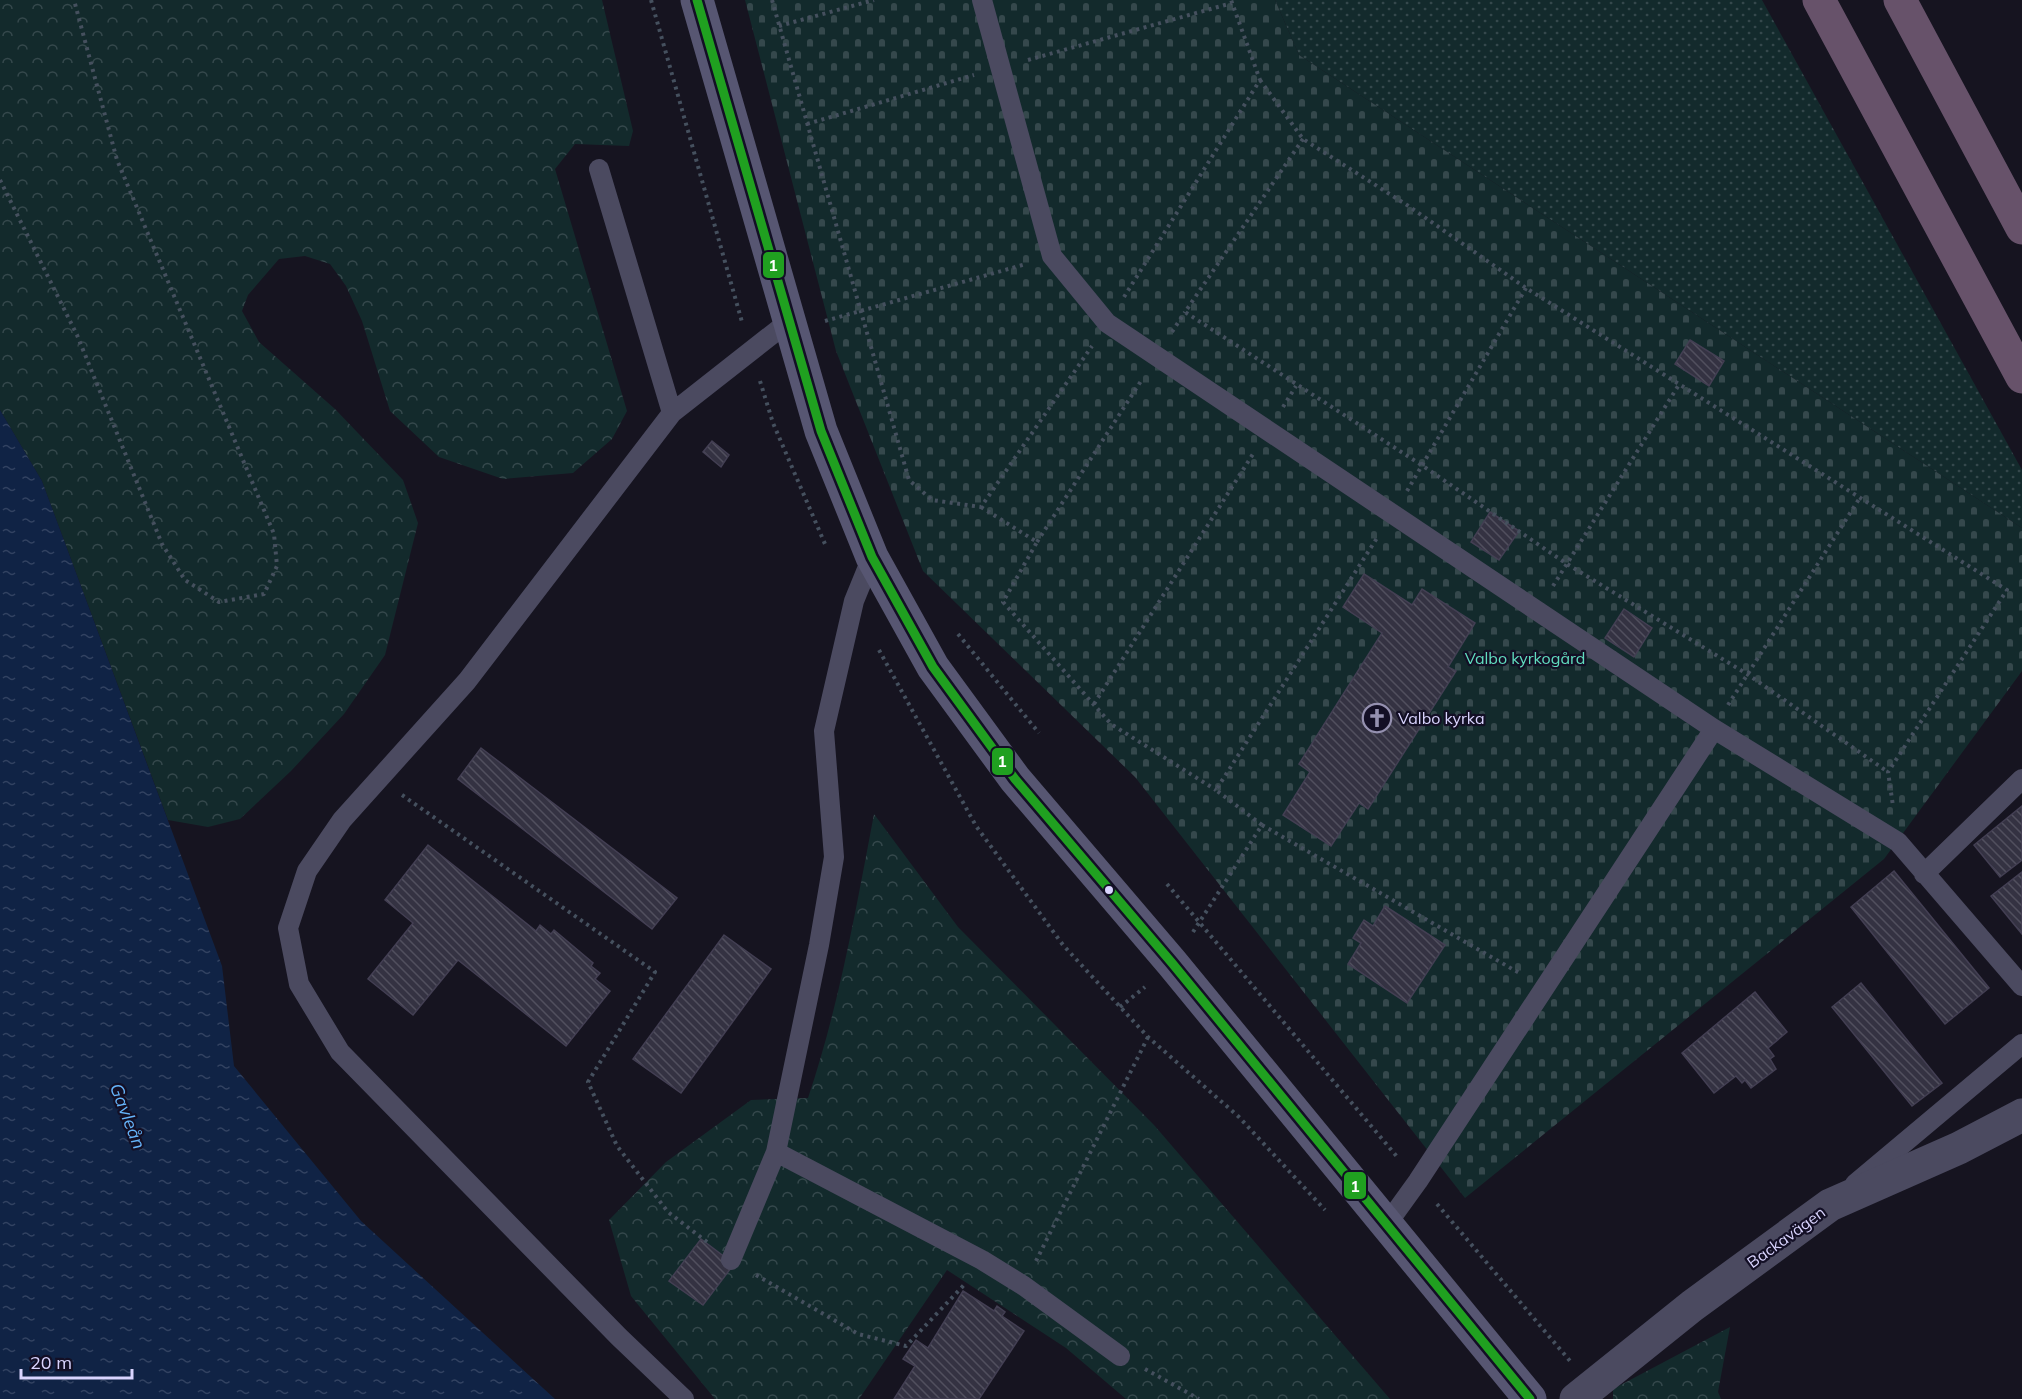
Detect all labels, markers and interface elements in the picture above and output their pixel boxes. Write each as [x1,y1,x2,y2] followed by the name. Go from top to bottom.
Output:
[762,251,785,279] line badge: 1
[768,255,778,275] text: 1
[1465,648,1585,668] park label: Valbo kyrkogård
[1361,702,1393,734] church icon: Valbo kyrka
[1398,708,1485,728] place label: Valbo kyrka
[991,747,1014,776] line badge: 1
[997,751,1007,771] text: 1
[1103,884,1115,896] unlabelled marker
[105,1080,151,1152] water label: Gavleån
[1343,1171,1367,1200] line badge: 1
[1350,1176,1360,1196] text: 1
[1743,1202,1829,1272] street label: Backavägen
[21,1342,132,1380] scale bar
[30,1351,72,1374] text: 20 m

